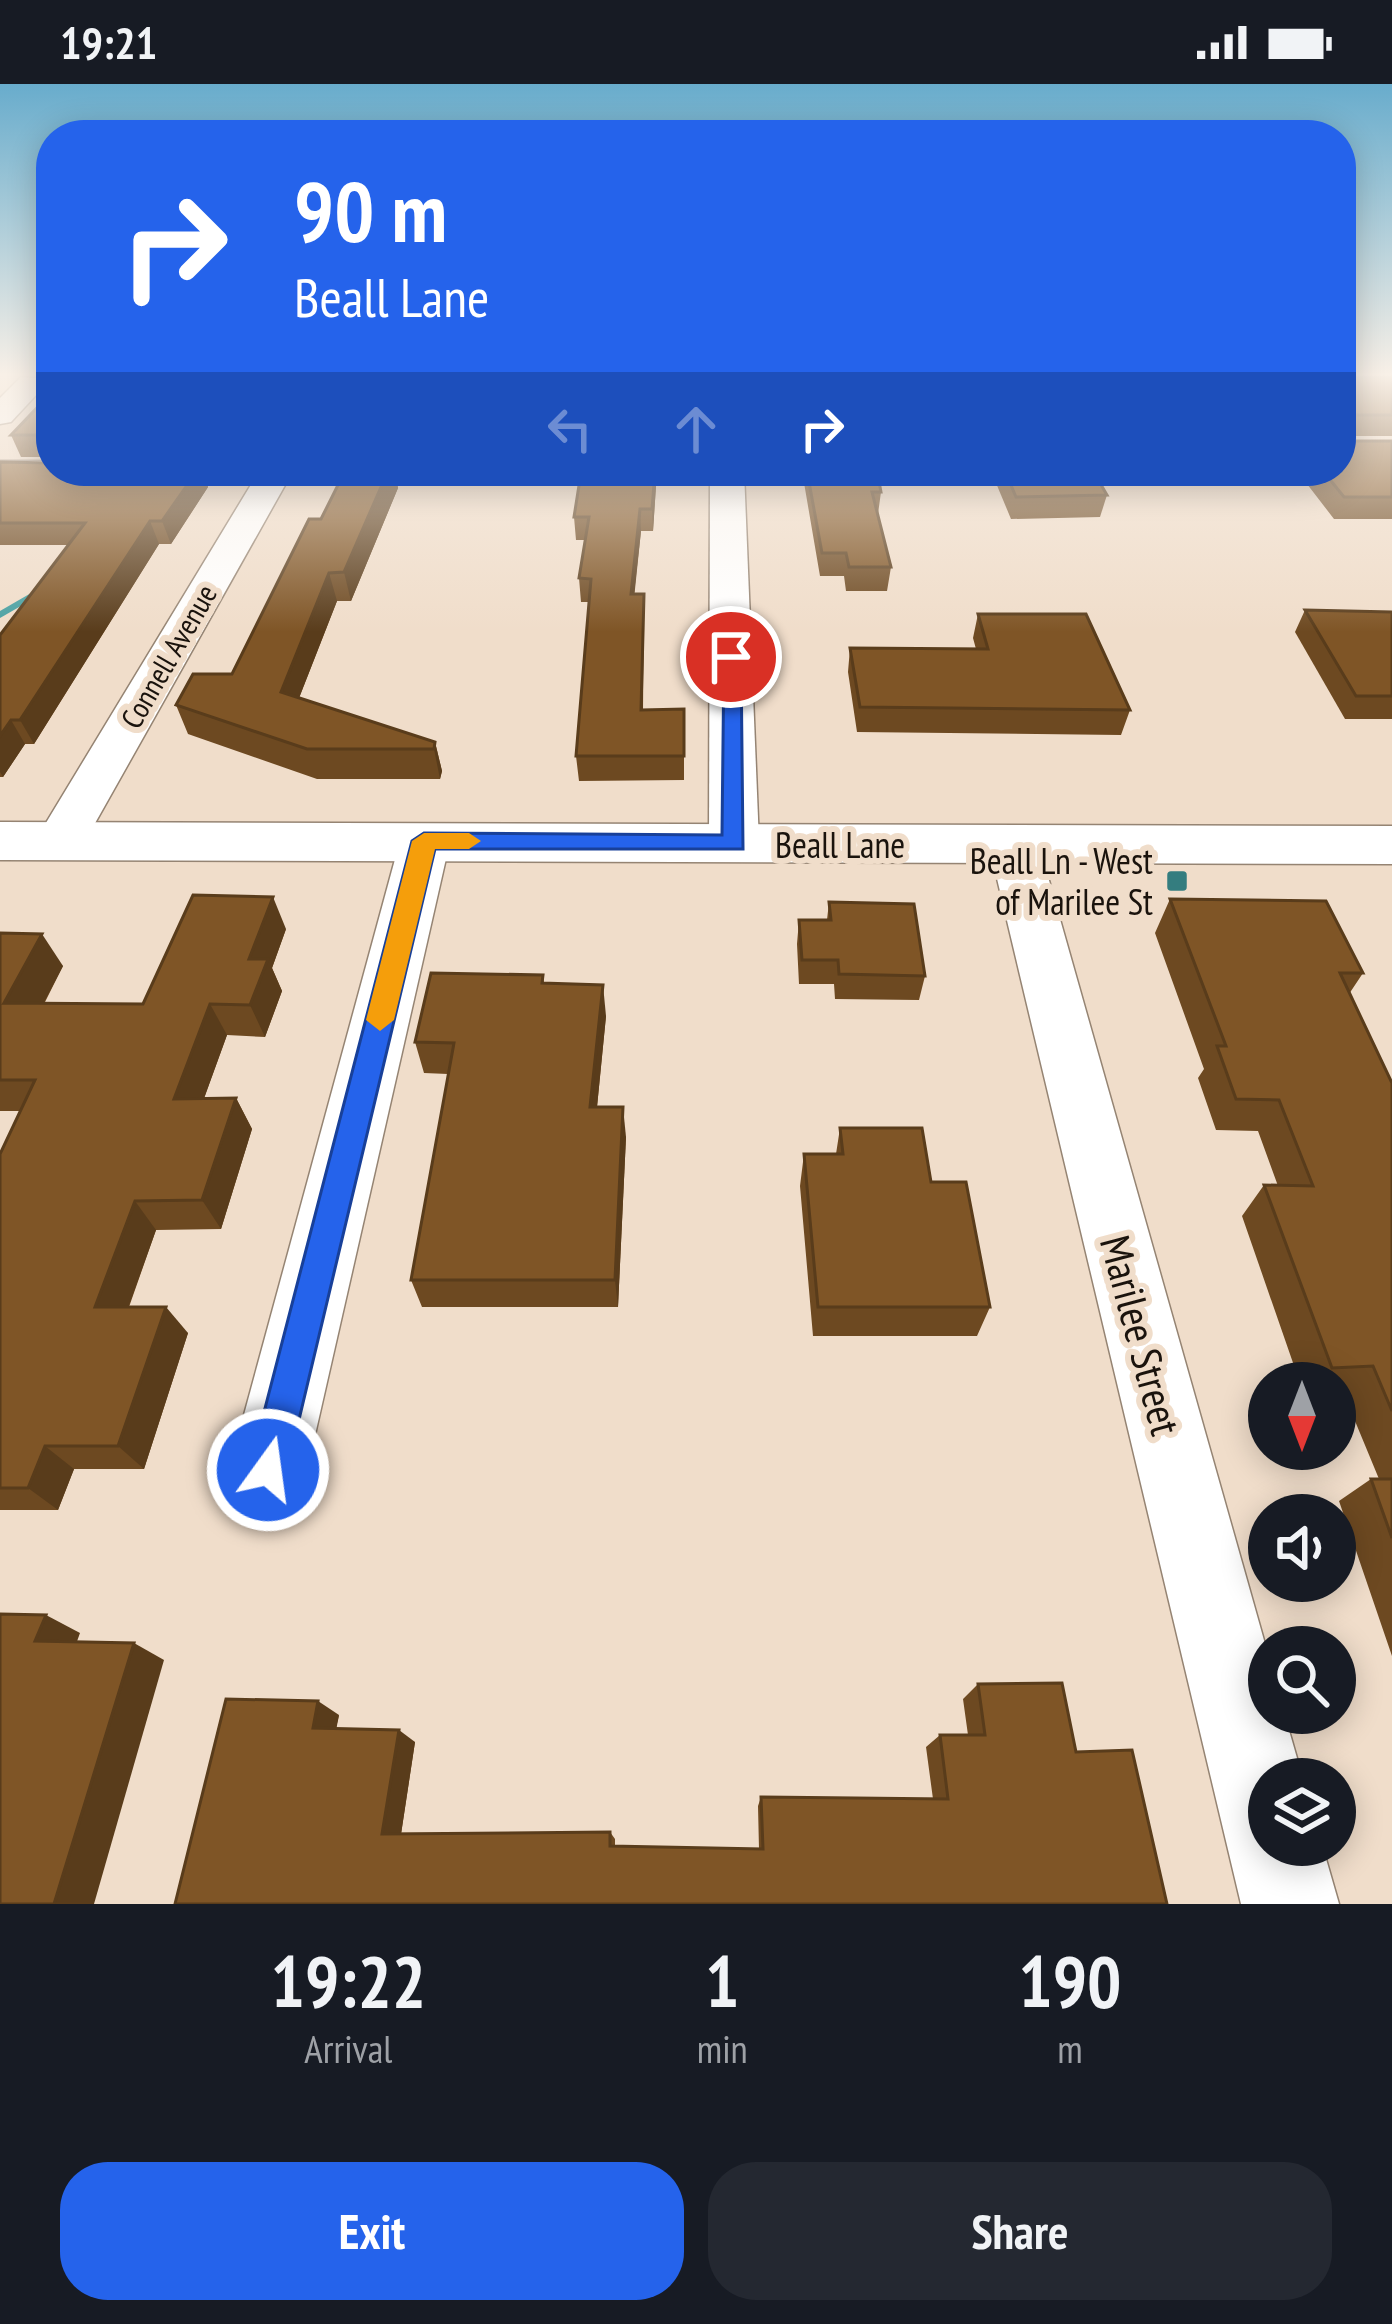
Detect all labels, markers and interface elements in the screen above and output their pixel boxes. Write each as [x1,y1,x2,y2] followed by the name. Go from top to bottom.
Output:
[60,13,157,71] text: 19:21
[294,156,447,265] text: 90 m
[96,168,252,324] icon: right
[294,262,489,332] text: Beall Lane
[537,396,603,462] icon: left
[663,396,729,462] icon: ahead
[789,396,855,462] icon: right
[111,577,225,735] street label: Connell Avenue
[680,606,782,708] pin
[698,624,764,690] icon: arrive
[775,821,905,868] street label: Beall Lane
[970,837,1153,925] place label: Beall Ln - West of Marilee St
[1164,868,1190,894] marker: Beall Ln - West of Marilee St
[1088,1229,1194,1441] street label: Marilee Street
[1248,1362,1356,1470] north arrow
[1248,1362,1356,1866] map controls
[205,1407,331,1533] position arrow
[1248,1494,1356,1602] button: sound
[1248,1626,1356,1734] button: search
[1248,1758,1356,1866] button: layers
[271,1934,426,2027] text: 19:22
[705,1934,739,2027] text: 1
[1018,1934,1121,2027] text: 190
[304,2023,392,2074] text: Arrival
[697,2023,748,2074] text: min
[1057,2023,1083,2074] text: m
[60,2162,684,2300] button: Exit
[708,2162,1332,2300] button: Share

